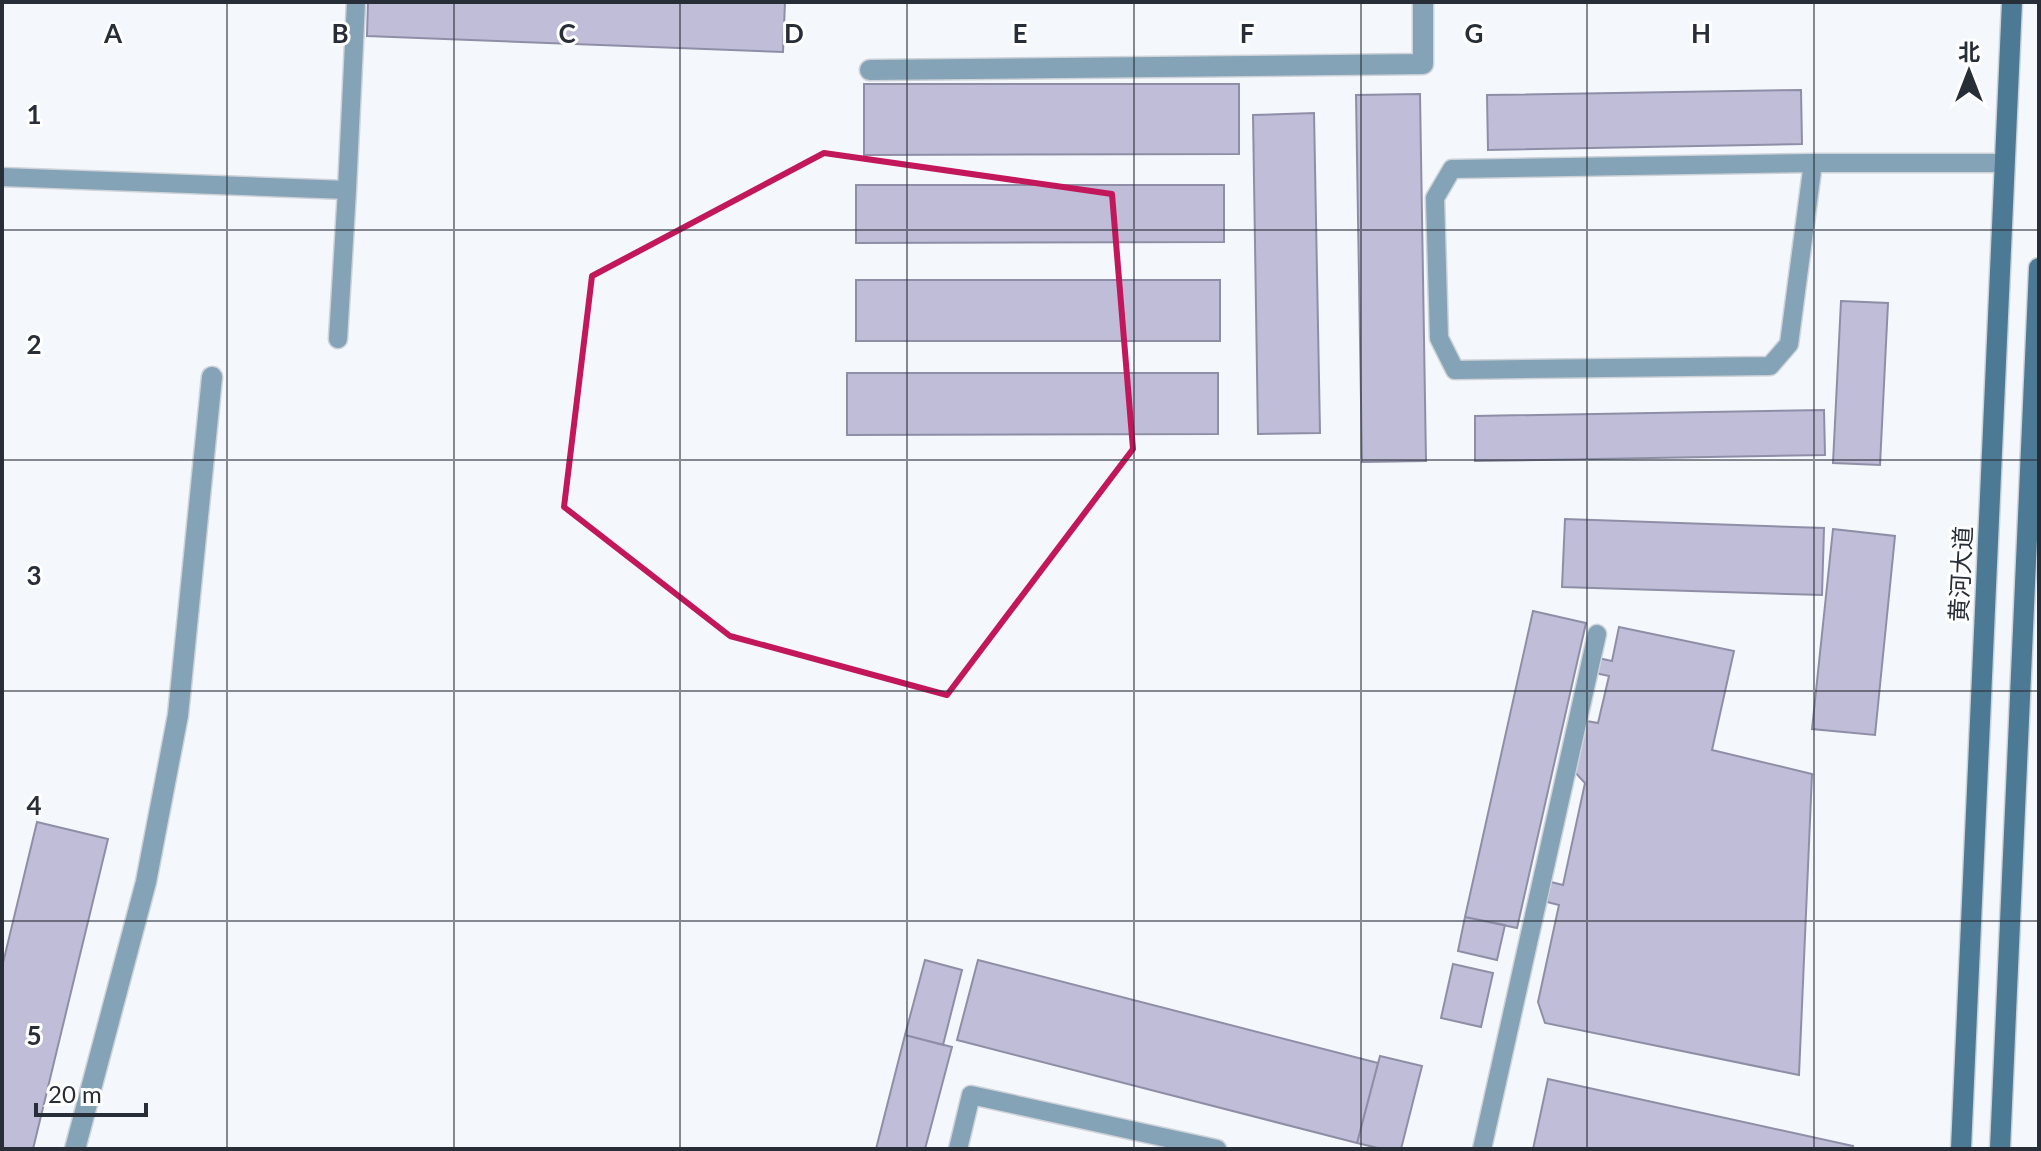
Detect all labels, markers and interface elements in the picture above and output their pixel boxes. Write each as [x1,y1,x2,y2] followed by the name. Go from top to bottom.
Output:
[103,17,123,49] text: A
[331,17,349,49] text: B
[558,17,576,49] text: C
[784,17,804,49] text: D
[1013,17,1027,49] text: E
[1240,17,1254,49] text: F
[1465,17,1483,49] text: G
[1691,17,1711,49] text: H
[1929,32,2009,112] north arrow
[1958,38,1980,65] text: 北
[26,98,42,130] text: 1
[26,328,42,360] text: 2
[1943,525,1977,623] street label: 黄河大道
[26,559,42,591] text: 3
[26,789,42,821] text: 4
[26,1019,42,1051] text: 5
[36,1067,146,1117] scale bar
[48,1079,102,1108] text: 20 m

